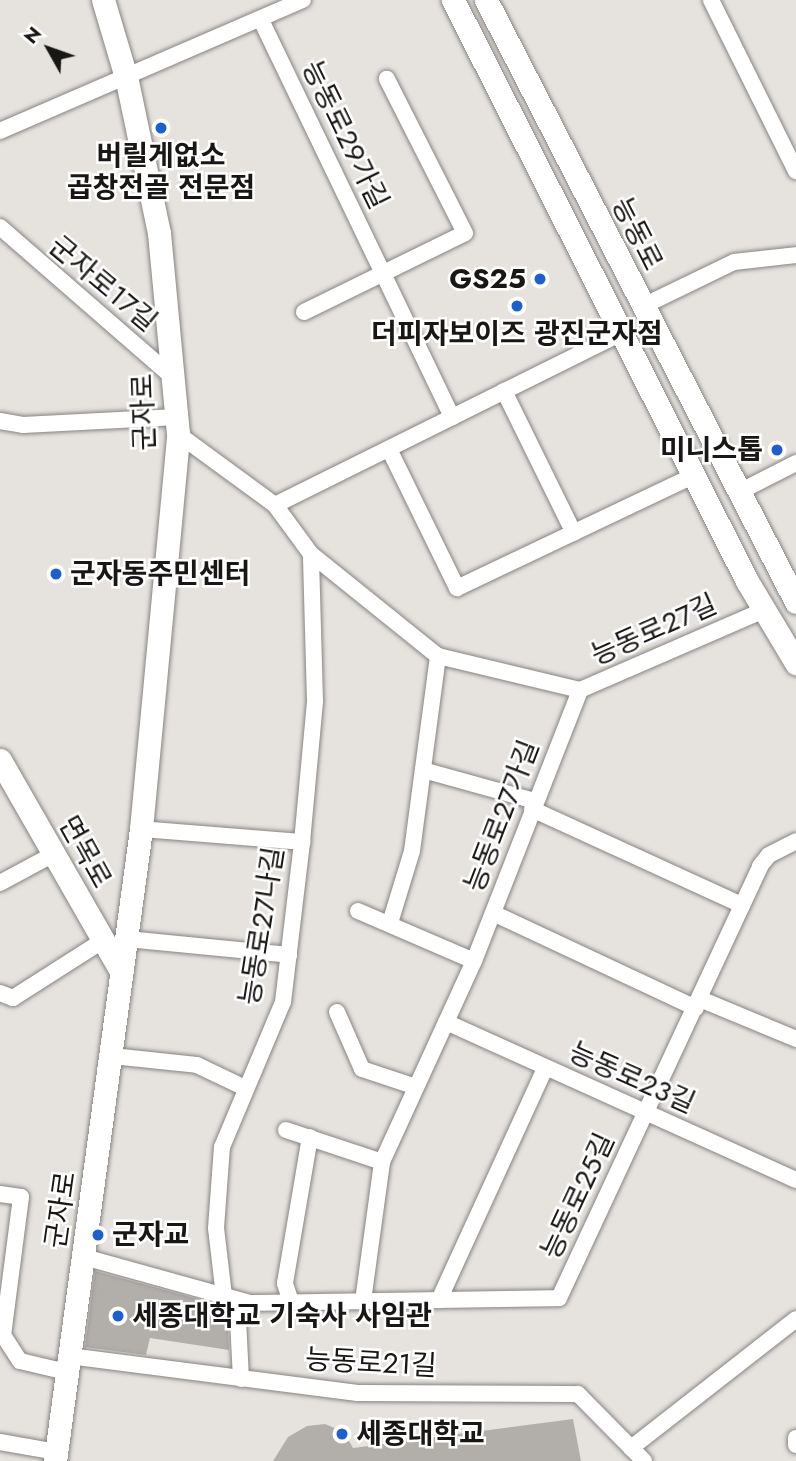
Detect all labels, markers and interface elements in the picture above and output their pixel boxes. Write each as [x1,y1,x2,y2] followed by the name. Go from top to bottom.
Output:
[14,14,84,84] north arrow
[17,21,48,50] text: N
[295,55,395,215] street label: 능동로29가길
[153,120,169,136] marker: 버릴게없소 곱창전골 전문점
[67,139,255,205] place label: 버릴게없소 곱창전골 전문점
[604,192,670,276] street label: 능동로
[42,229,164,339] street label: 군자로17길
[449,262,526,296] place label: GS25
[532,271,548,287] marker: GS25
[509,298,525,314] marker: 더피자보이즈 광진군자점
[371,317,663,351] place label: 더피자보이즈 광진군자점
[126,373,162,451] street label: 군자로
[660,433,763,467] place label: 미니스톱
[769,442,785,458] marker: 미니스톱
[70,557,250,591] place label: 군자동주민센터
[48,566,64,582] marker: 군자동주민센터
[586,587,722,673] street label: 능동로27길
[458,736,546,896] street label: 능동로27가길
[52,810,118,894] street label: 면목로
[233,845,291,1007] street label: 능동로27나길
[564,1035,700,1121] street label: 능동로23길
[534,1128,622,1264] street label: 능동로25길
[39,1169,83,1251] street label: 군자로
[112,1218,189,1252] place label: 군자교
[90,1227,106,1243] marker: 군자교
[132,1299,432,1333] place label: 세종대학교 기숙사 사임관
[110,1308,126,1324] marker: 세종대학교 기숙사 사임관
[304,1343,438,1383] street label: 능동로21길
[356,1417,485,1451] place label: 세종대학교
[334,1426,350,1442] marker: 세종대학교

